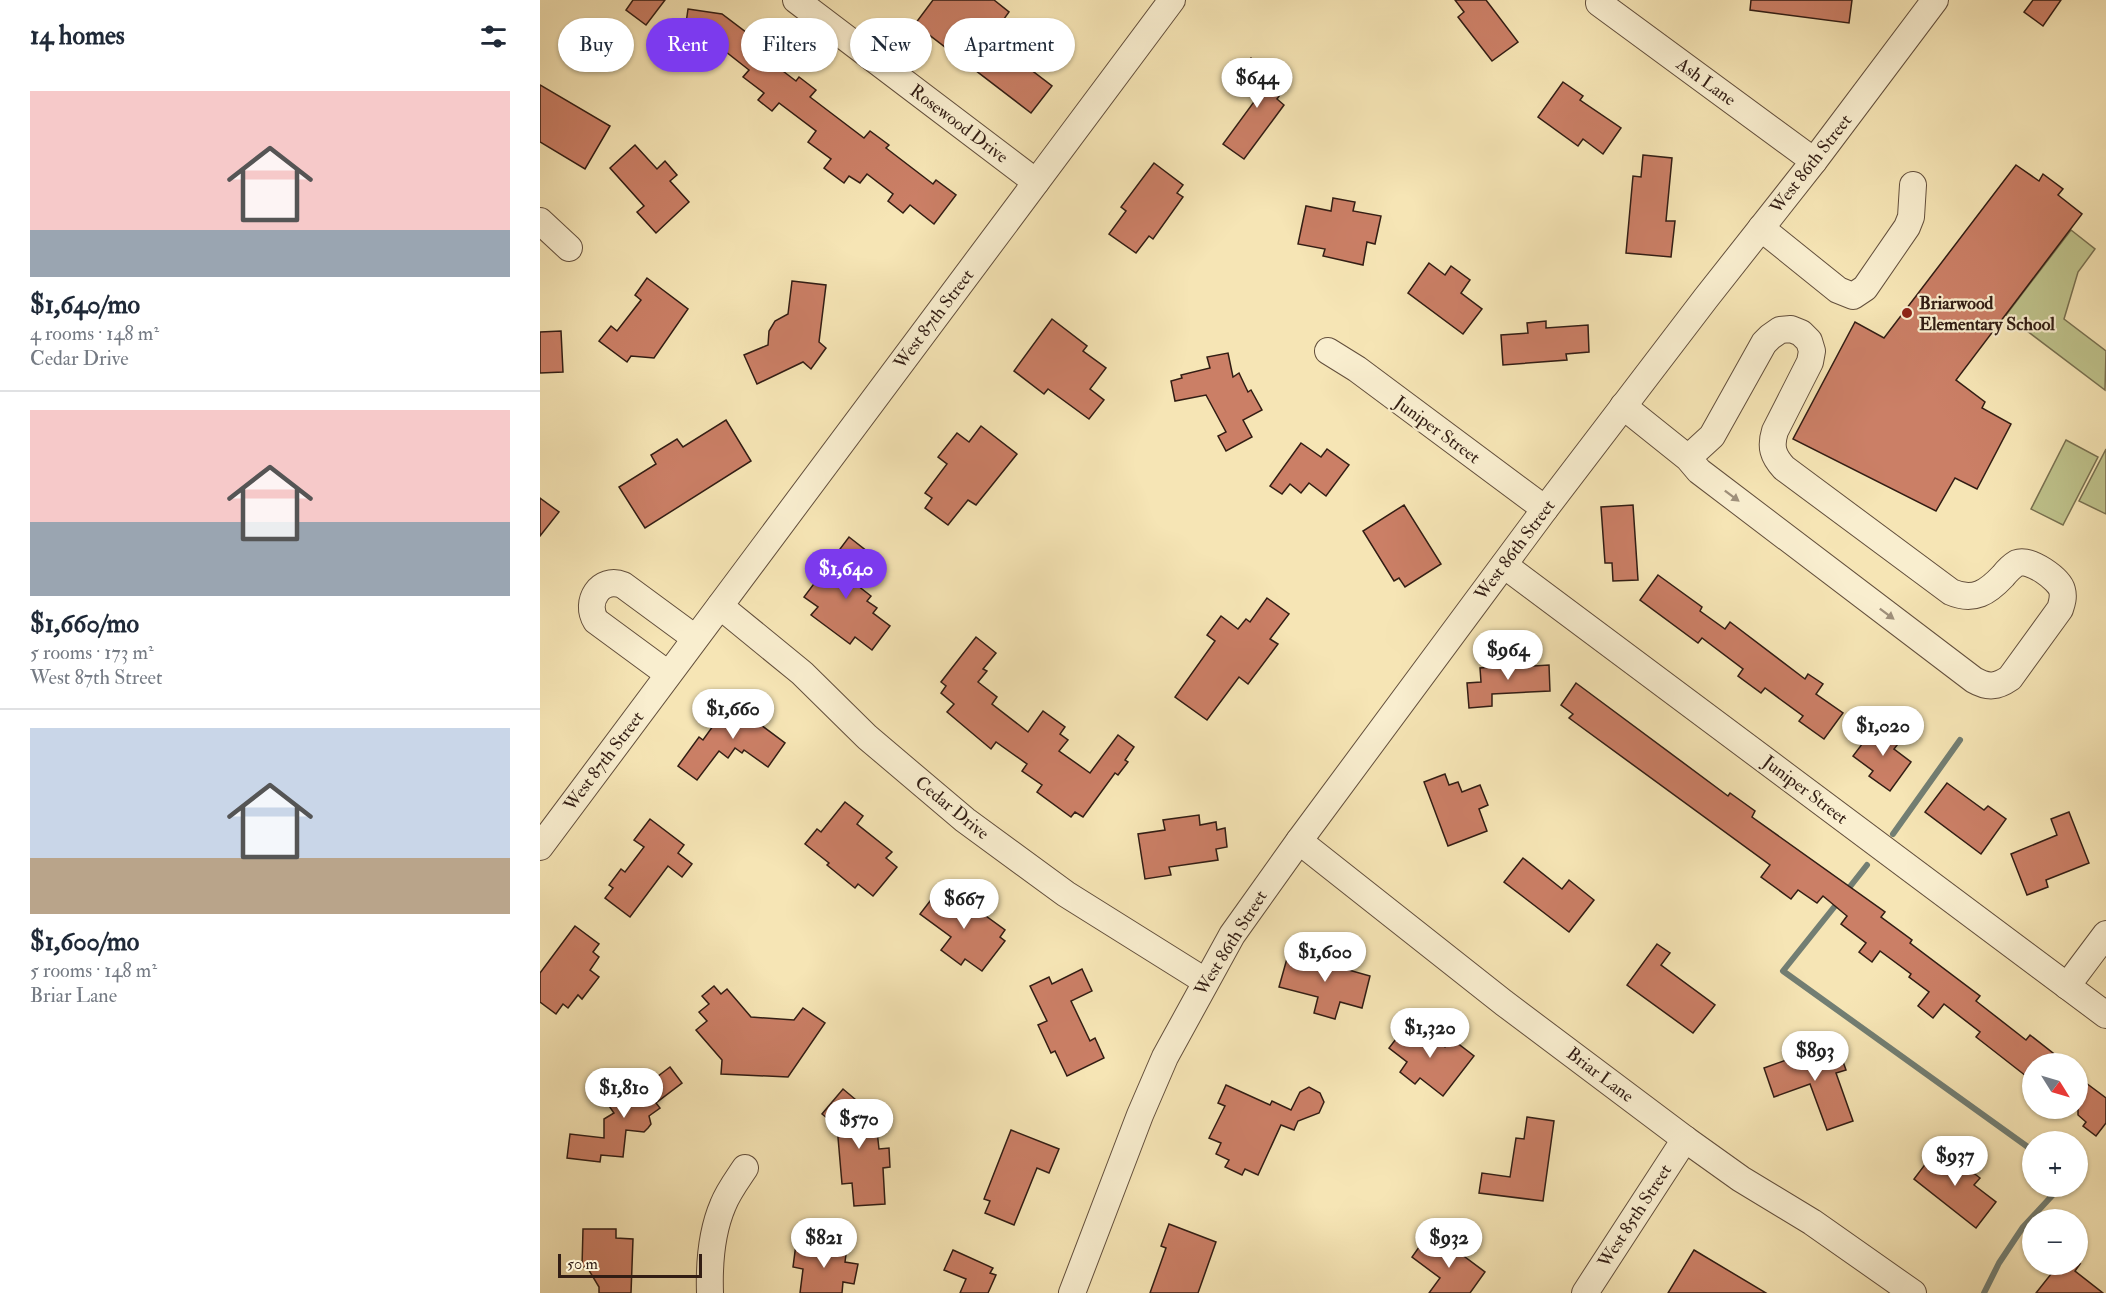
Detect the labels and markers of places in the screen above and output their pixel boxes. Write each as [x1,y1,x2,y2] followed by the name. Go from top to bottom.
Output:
[1221,58,1293,109] pin: $644
[1919,292,2055,336] place label: Briarwood Elementary School
[1900,306,1914,320] marker: Briarwood Elementary School
[797,549,895,600] pin: $1,640
[1472,630,1544,681] pin: $964
[684,689,782,740] pin: $1,660
[1834,706,1932,757] pin: $1,020
[928,879,1000,930] pin: $667
[1276,932,1374,983] pin: $1,600
[1381,1008,1479,1059] pin: $1,320
[1779,1031,1851,1082] pin: $893
[575,1068,673,1119] pin: $1,810
[823,1099,895,1150] pin: $570
[1919,1136,1991,1187] pin: $937
[788,1218,860,1269] pin: $821
[1413,1218,1485,1269] pin: $932

